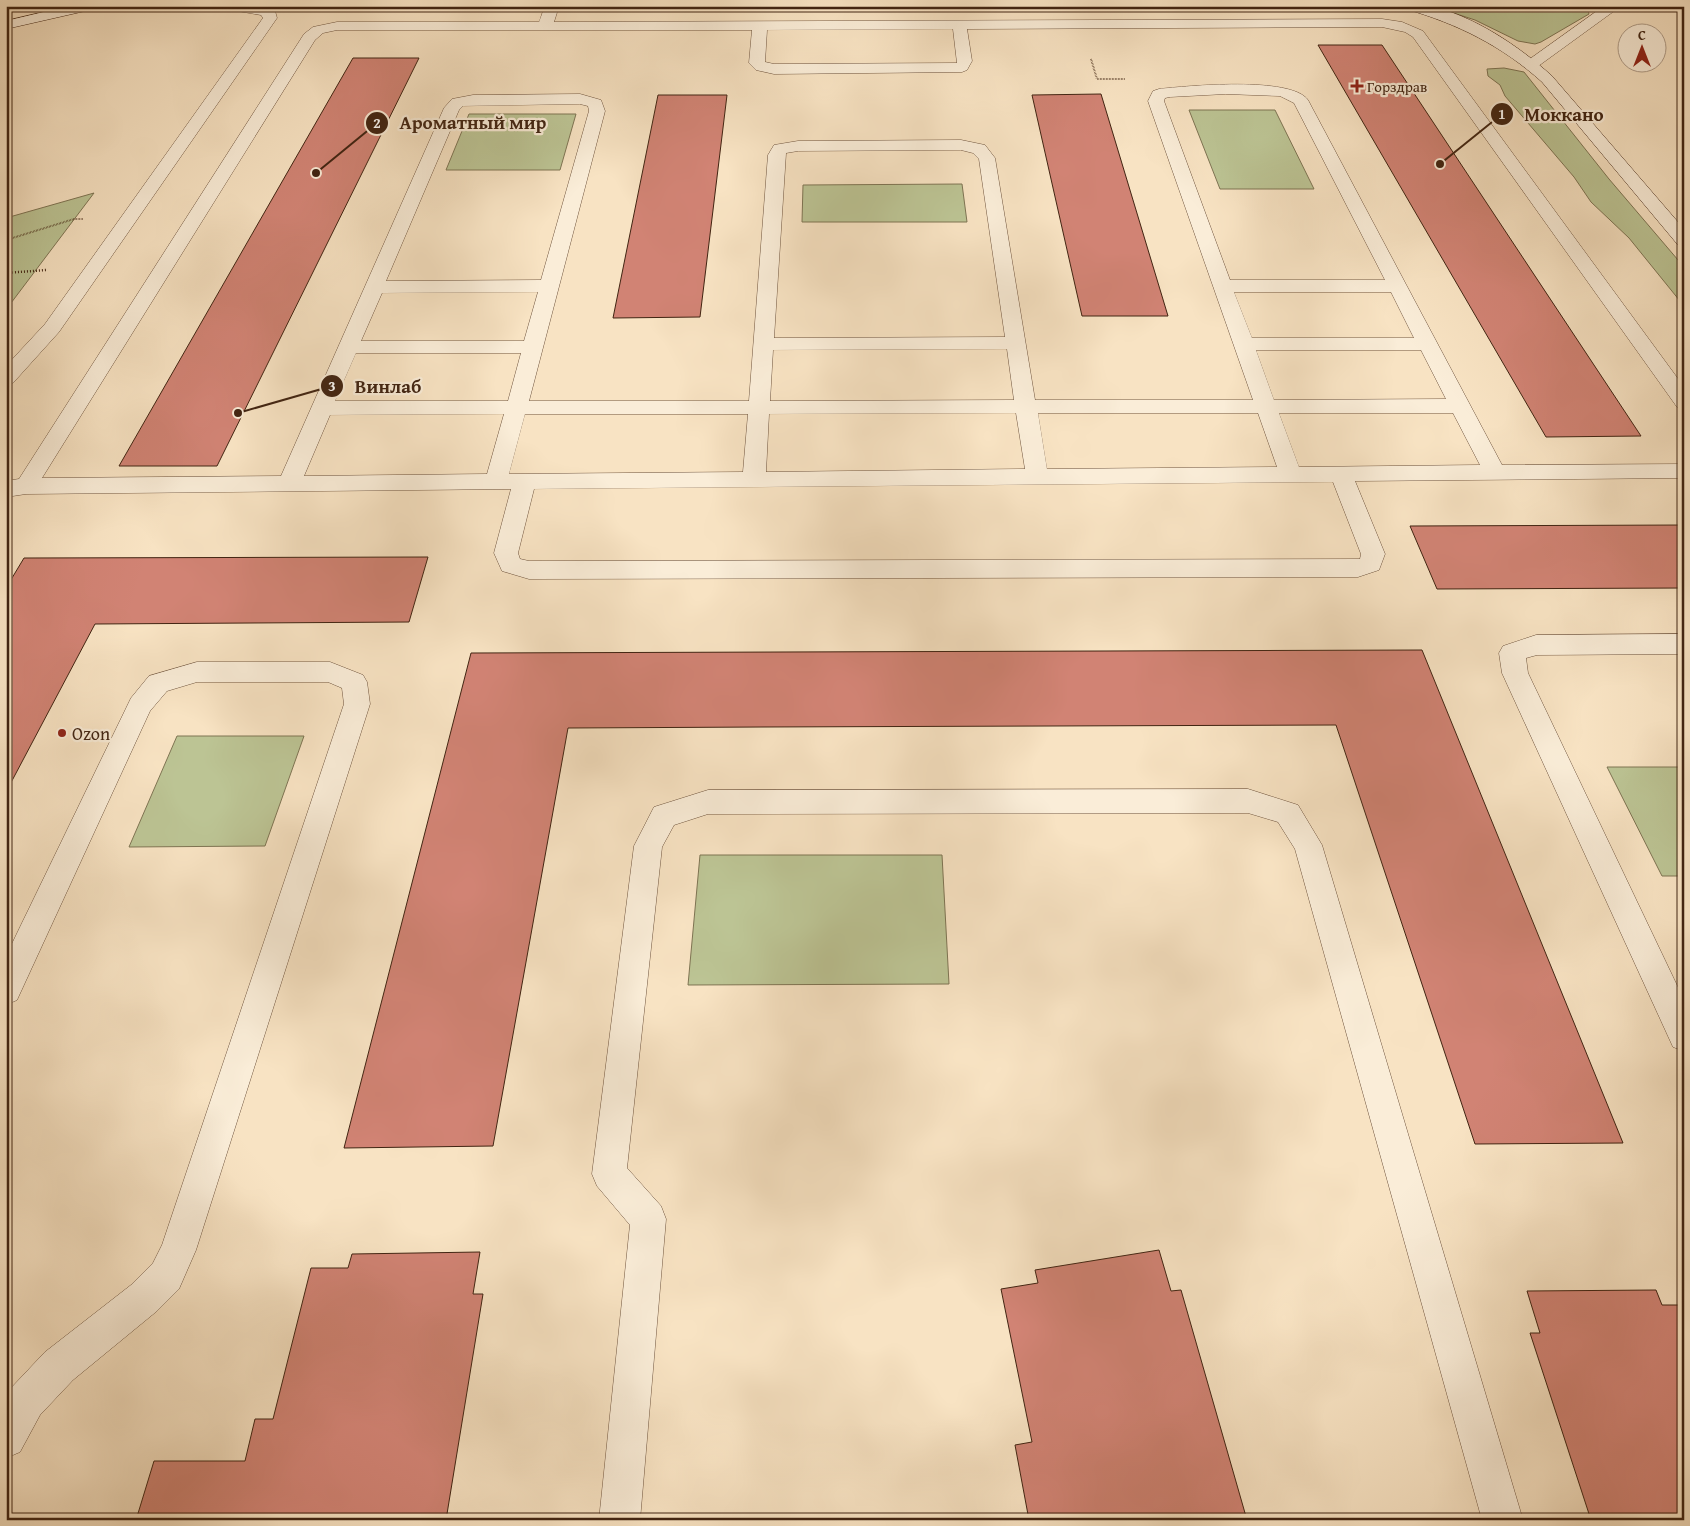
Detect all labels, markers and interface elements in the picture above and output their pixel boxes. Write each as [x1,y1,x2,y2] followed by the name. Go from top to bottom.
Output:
[1618,22,1668,72] north arrow
[1638,25,1646,45] text: С
[1367,76,1427,97] place label: Горздрав
[1351,80,1363,92] marker: Горздрав
[1490,97,1614,131] callout: Моккано
[1524,100,1604,128] text: Моккано
[1498,103,1506,124] text: 1
[365,106,557,140] callout: Ароматный мир
[400,108,547,136] text: Ароматный мир
[373,112,381,133] text: 2
[320,369,431,403] callout: Винлаб
[355,372,421,400] text: Винлаб
[328,375,336,396] text: 3
[72,720,110,747] place label: Ozon
[56,727,68,739] marker: Ozon

